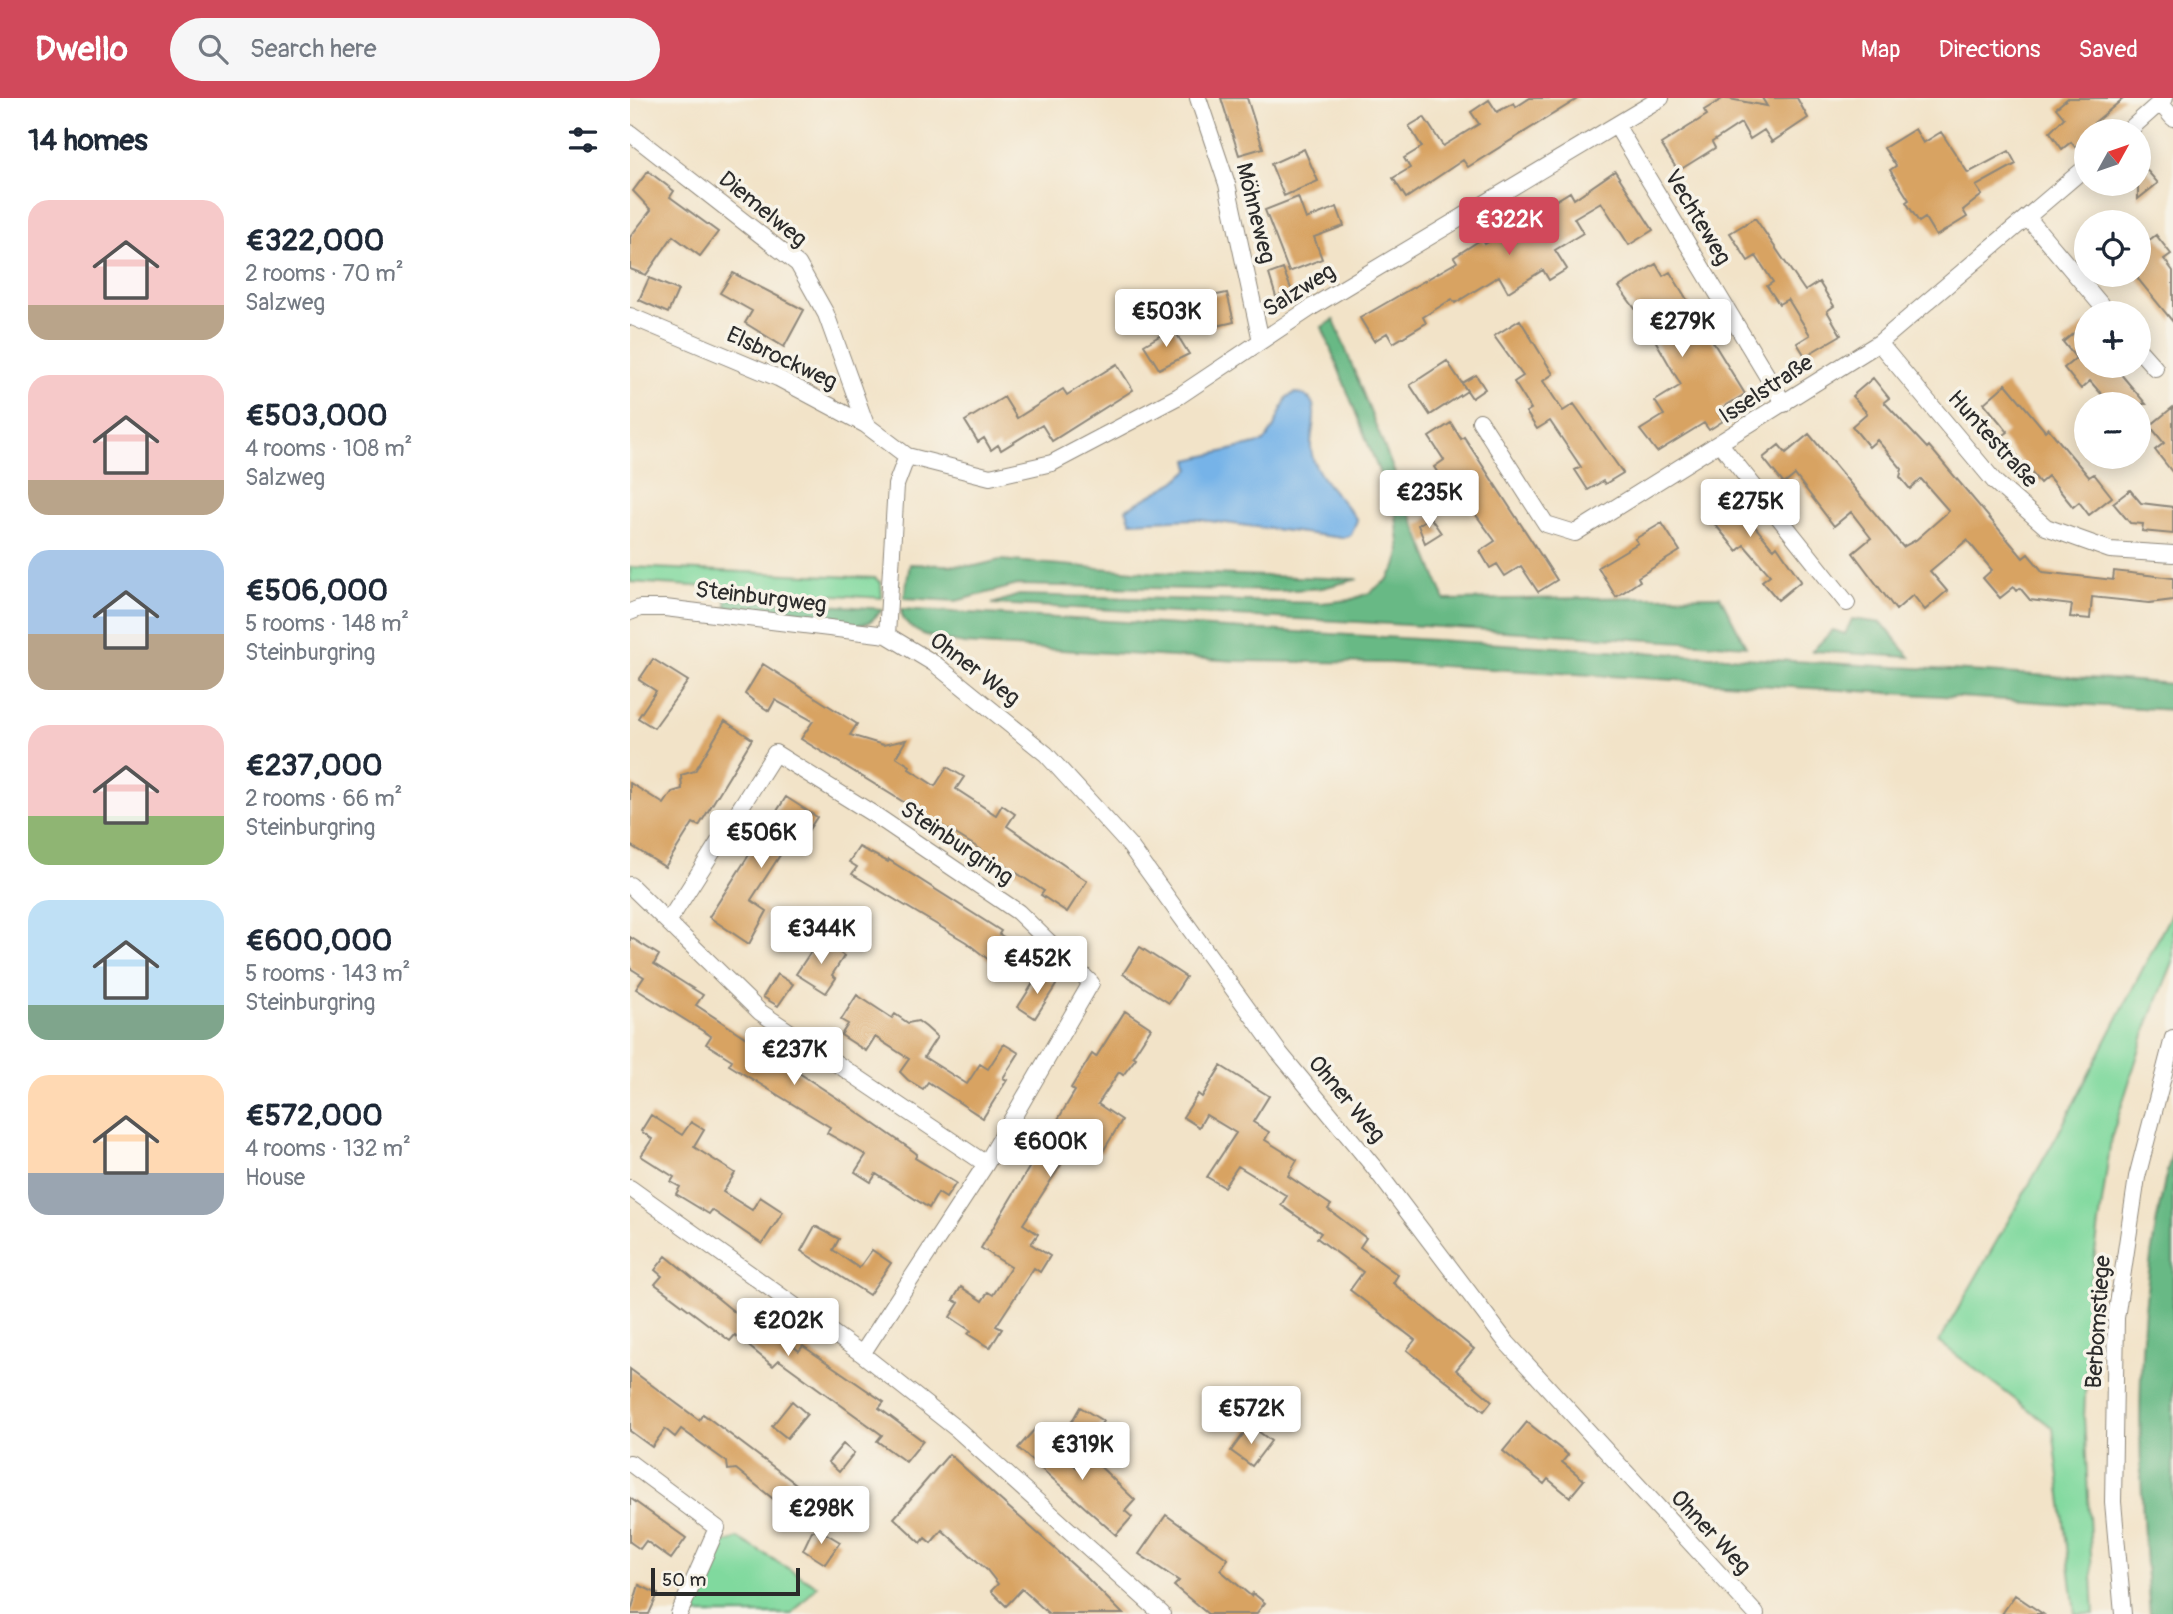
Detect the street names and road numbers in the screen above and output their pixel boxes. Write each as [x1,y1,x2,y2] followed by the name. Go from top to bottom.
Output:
[1230,160,1282,266] street label: Möhneweg
[1658,164,1738,270] street label: Vechteweg
[713,165,813,253] street label: Diemelweg
[1257,257,1341,323] street label: Salzweg
[722,320,842,396] street label: Elsbrockweg
[1714,348,1819,430] street label: Isselstraße
[1941,384,2045,494] street label: Huntestraße
[694,575,828,619] street label: Steinburgweg
[924,626,1026,712] street label: Ohner Weg
[895,795,1019,891] street label: Steinburgring
[1302,1049,1392,1149] street label: Ohner Weg
[2079,1254,2117,1390] street label: Berbomstiege
[1664,1484,1758,1580] street label: Ohner Weg

